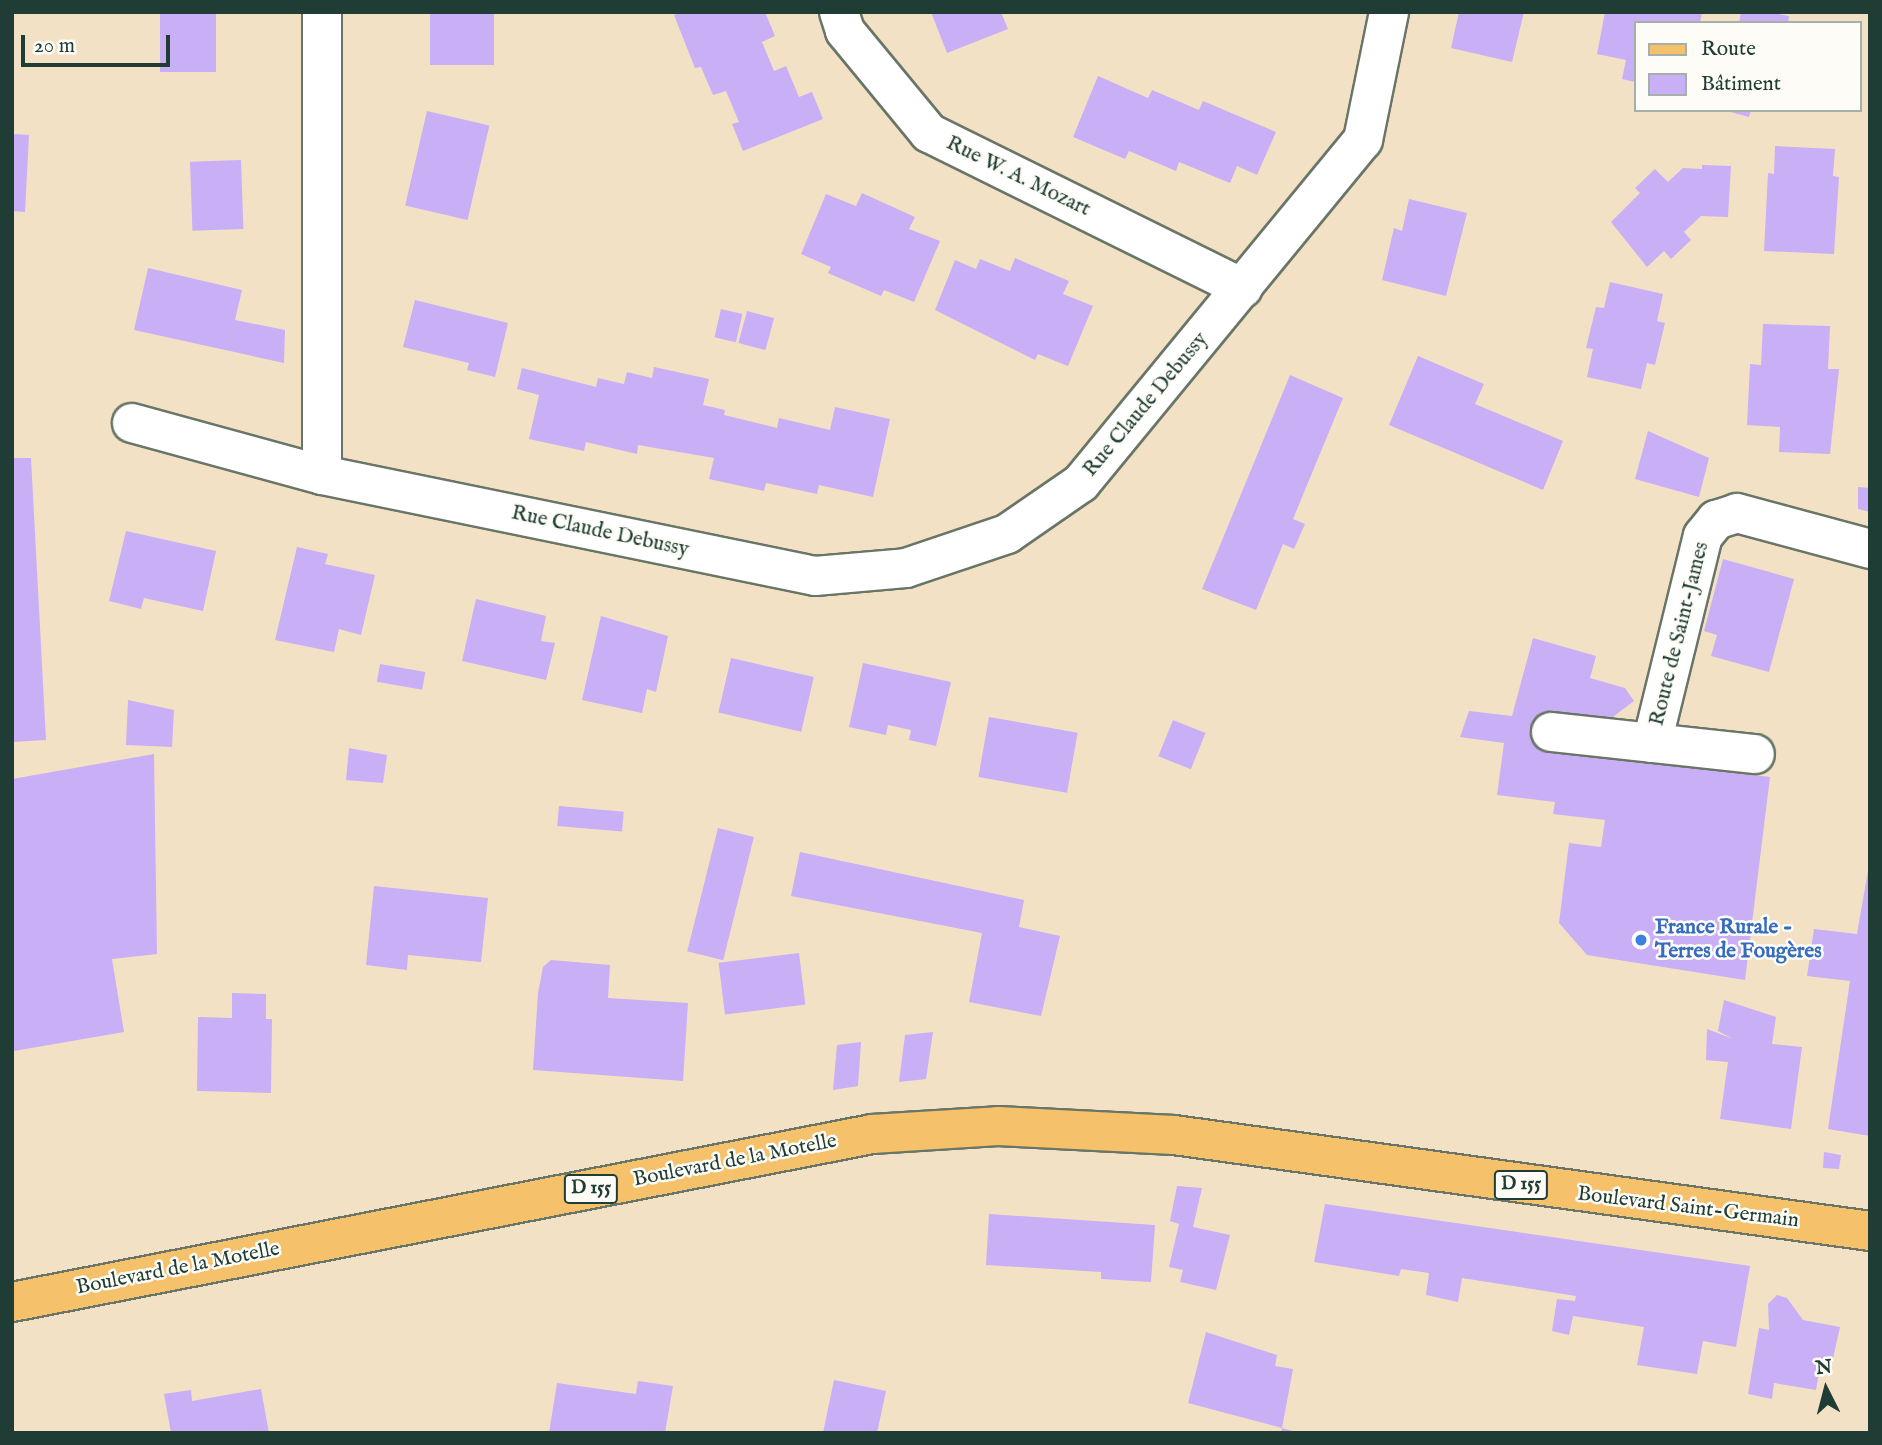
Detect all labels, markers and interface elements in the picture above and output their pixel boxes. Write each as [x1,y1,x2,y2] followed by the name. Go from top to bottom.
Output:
[24,21,173,65] scale bar
[1633,21,1861,112] legend
[34,33,75,60] text: 20 m
[1701,36,1756,63] text: Route
[1701,71,1781,98] text: Bâtiment
[942,131,1094,223] street label: Rue W. A. Mozart
[1078,328,1214,482] street label: Rue Claude Debussy
[509,501,691,563] street label: Rue Claude Debussy
[1645,539,1715,729] street label: Route de Saint-James
[1655,915,1822,965] place label: France Rurale - Terres de Fougères
[1633,932,1649,948] marker: France Rurale - Terres de Fougères
[631,1129,839,1193] street label: Boulevard de la Motelle
[1493,1170,1549,1200] road number: D 155
[563,1174,619,1204] road number: D 155
[1576,1182,1800,1234] street label: Boulevard Saint-Germain
[74,1237,282,1301] street label: Boulevard de la Motelle
[1791,1354,1861,1424] north arrow
[1814,1355,1833,1381] text: N

